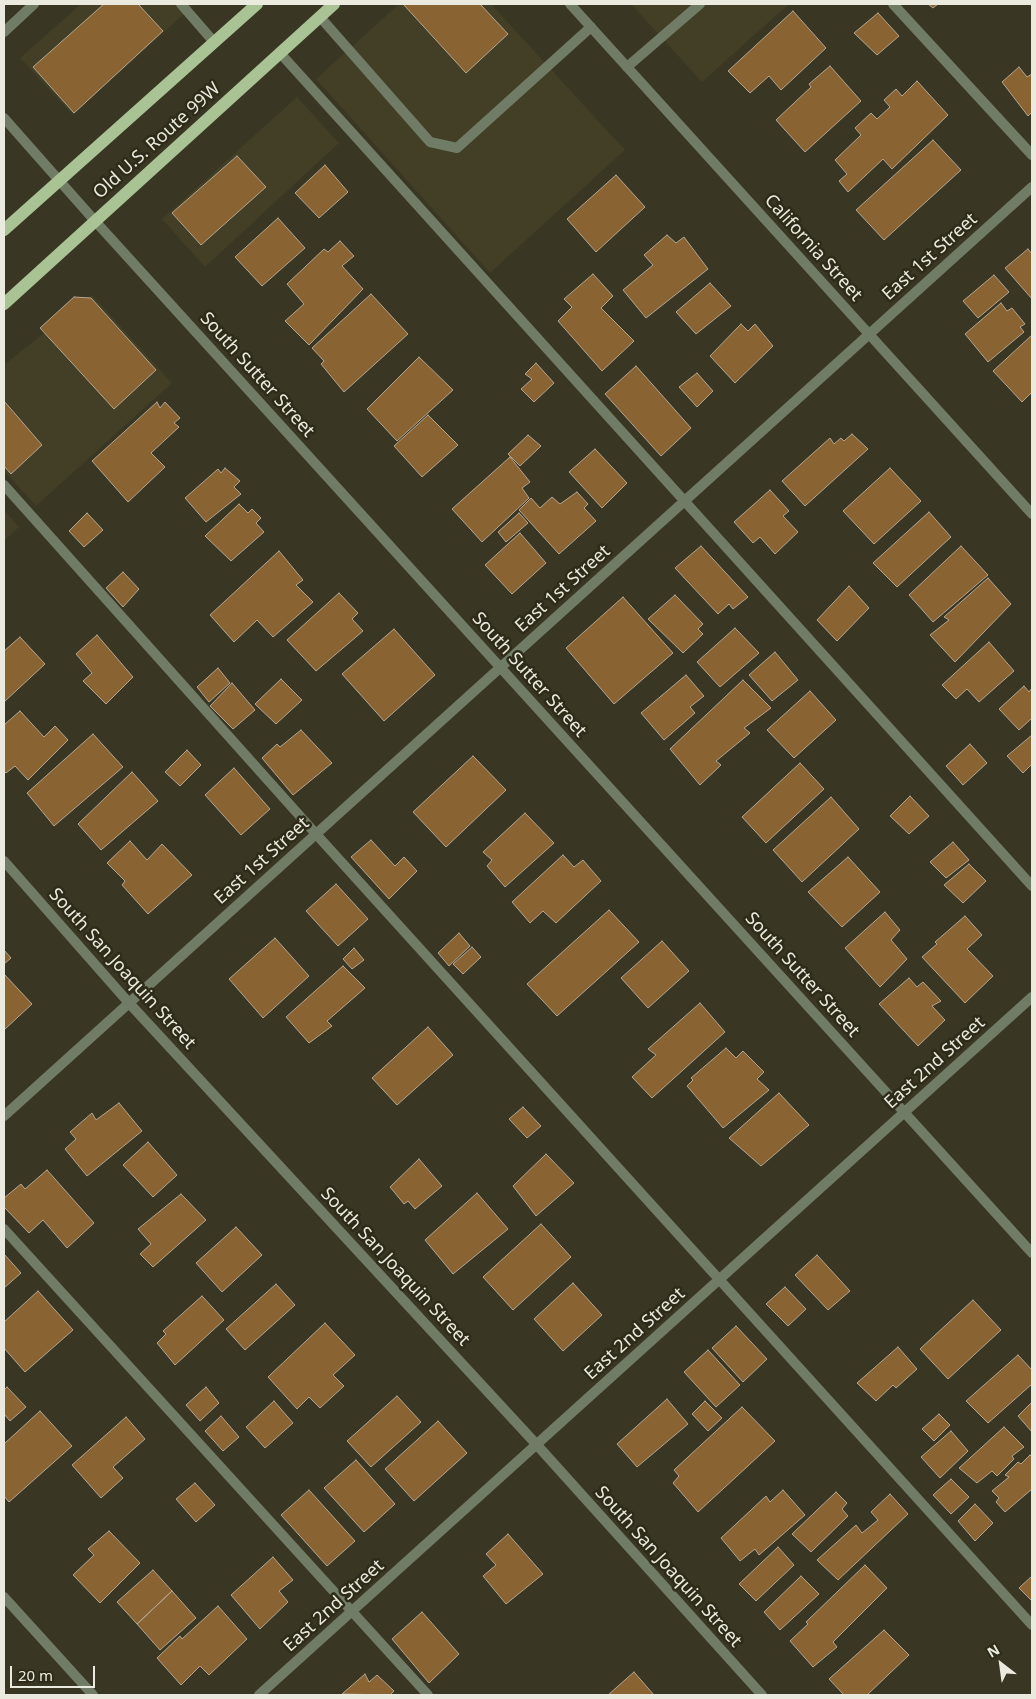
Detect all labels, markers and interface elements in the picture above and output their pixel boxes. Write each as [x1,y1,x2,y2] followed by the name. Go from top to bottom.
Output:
[89,78,225,204] street label: Old U.S. Route 99W
[759,190,867,306] street label: California Street
[878,209,982,305] street label: East 1st Street
[195,308,319,442] street label: South Sutter Street
[511,541,615,637] street label: East 1st Street
[467,608,591,742] street label: South Sutter Street
[210,813,314,909] street label: East 1st Street
[44,884,200,1054] street label: South San Joaquin Street
[740,908,864,1042] street label: South Sutter Street
[880,1012,990,1114] street label: East 2nd Street
[316,1183,474,1351] street label: South San Joaquin Street
[580,1283,690,1385] street label: East 2nd Street
[590,1482,746,1652] street label: South San Joaquin Street
[279,1555,389,1657] street label: East 2nd Street
[976,1639,1026,1689] north arrow
[984,1640,1003,1662] text: N
[12,1656,98,1688] scale bar
[18,1665,53,1685] text: 20 m

